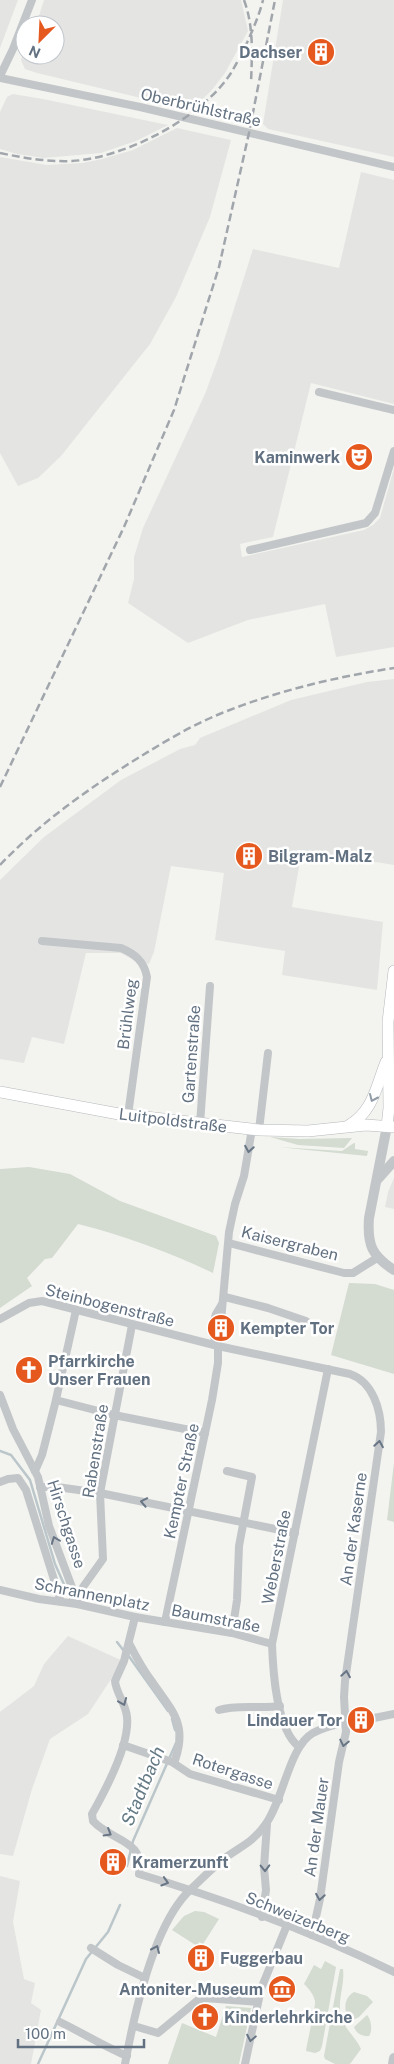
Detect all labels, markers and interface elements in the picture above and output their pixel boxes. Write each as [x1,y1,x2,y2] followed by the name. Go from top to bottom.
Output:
[15,15,65,65] north arrow
[306,37,336,67] building icon: Dachser
[26,42,43,61] text: N
[239,43,302,62] place label: Dachser
[139,84,263,131] street label: Oberbrühlstraße
[344,442,374,472] theatre icon: Kaminwerk
[254,448,340,467] place label: Kaminwerk
[234,841,264,871] building icon: Bilgram-Malz
[268,847,372,866] place label: Bilgram-Malz
[114,977,141,1051] street label: Brühlweg
[179,1004,204,1104] street label: Gartenstraße
[369,1093,380,1102] one-way arrow
[118,1104,228,1137] street label: Luitpoldstraße
[245,1145,255,1154] one-way arrow
[239,1222,340,1265] street label: Kaisergraben
[43,1280,177,1331] street label: Steinbogenstraße
[206,1313,236,1343] building icon: Kempter Tor
[240,1319,335,1338] place label: Kempter Tor
[48,1352,150,1389] place label: Pfarrkirche Unser Frauen
[14,1355,44,1385] church icon: Pfarrkirche Unser Frauen
[79,1403,112,1499] street label: Rabenstraße
[160,1422,203,1541] street label: Kempter Straße
[373,1440,384,1448] one-way arrow
[336,1471,371,1587] street label: An der Kaserne
[43,1477,90,1571] street label: Hirschgasse
[140,1497,148,1507] one-way arrow
[258,1508,295,1606] street label: Weberstraße
[51,1536,61,1545] one-way arrow
[33,1574,151,1615] street label: Schrannenplatz
[170,1601,262,1636] street label: Baumstraße
[341,1670,351,1679] one-way arrow
[116,1697,127,1706] one-way arrow
[346,1705,376,1735] building icon: Lindauer Tor
[247,1711,342,1730] place label: Lindauer Tor
[339,1738,350,1747] one-way arrow
[116,1743,169,1829] water label: Stadtbach
[190,1749,276,1793] street label: Rotergasse
[300,1776,333,1878] street label: An der Mauer
[103,1826,112,1836] one-way arrow
[98,1847,128,1877] building icon: Kramerzunft
[132,1853,229,1872] place label: Kramerzunft
[260,1865,270,1873] one-way arrow
[160,1876,169,1886] one-way arrow
[243,1888,353,1947] street label: Schweizerberg
[315,1893,325,1901] one-way arrow
[186,1943,216,1973] building icon: Fuggerbau
[149,1945,160,1954] one-way arrow
[220,1949,303,1968] place label: Fuggerbau
[267,1974,297,2004] museum icon: Antoniter-Museum
[119,1980,263,1999] place label: Antoniter-Museum
[190,2002,220,2032] church icon: Kinderlehrkirche
[224,2008,352,2027] place label: Kinderlehrkirche
[18,2016,144,2048] scale bar
[25,2025,66,2042] text: 100 m
[246,2033,256,2042] one-way arrow

